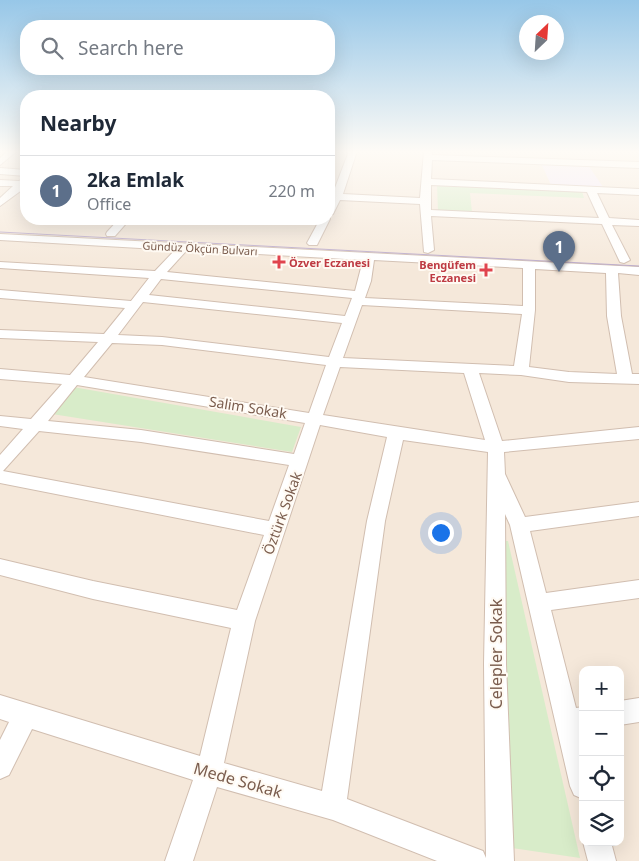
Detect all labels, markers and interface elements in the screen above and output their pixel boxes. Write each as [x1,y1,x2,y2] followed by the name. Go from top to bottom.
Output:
[519,15,564,60] north arrow
[20,20,335,75] search box
[38,34,66,62] icon: search
[78,35,184,61] text: Search here
[40,109,116,137] text: Nearby
[87,167,184,193] text: 2ka Emlak
[51,180,61,202] text: 1
[268,180,315,202] text: 220 m
[87,193,131,215] text: Office
[543,231,575,272] pin: 1
[142,237,258,259] street label: Gündüz Ökçün Bulvarı
[289,255,370,270] place label: Özver Eczanesi
[273,256,285,268] marker: Özver Eczanesi
[419,257,476,285] place label: Bengüfem Eczanesi
[480,264,492,276] marker: Bengüfem Eczanesi
[208,391,289,423] street label: Salim Sokak
[258,468,306,557] street label: Öztürk Sokak
[428,520,454,546] your location
[485,598,507,709] street label: Celepler Sokak
[579,666,624,846] map controls
[579,666,624,711] button: +
[579,711,624,756] button: −
[579,756,624,801] button: locate
[191,757,285,803] street label: Mede Sokak
[579,801,624,846] button: layers

